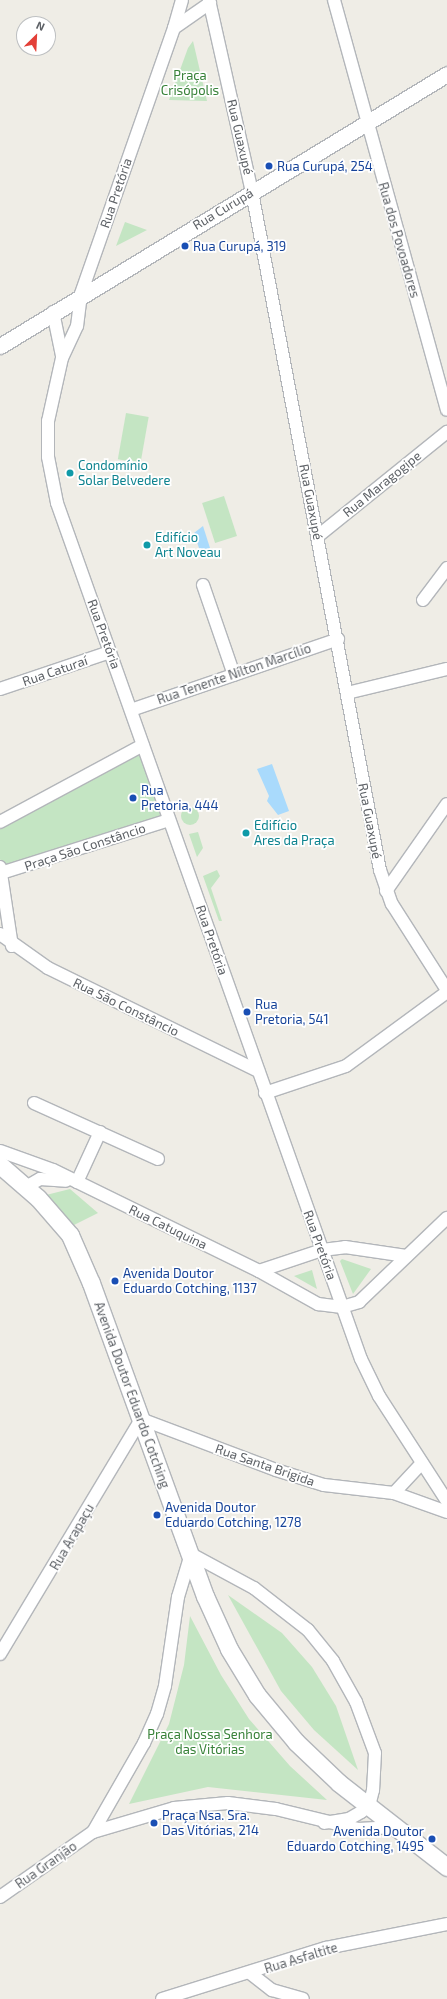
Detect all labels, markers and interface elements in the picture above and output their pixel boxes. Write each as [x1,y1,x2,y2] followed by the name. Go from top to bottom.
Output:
[16,16,56,56] north arrow
[34,18,47,33] text: N
[161,68,219,99] park label: Praça Crisópolis
[224,98,256,176] street label: Rua Guaxupé
[97,156,135,230] street label: Rua Pretória
[277,158,373,174] place label: Rua Curupá, 254
[264,161,274,171] marker: Rua Curupá, 254
[375,180,423,300] street label: Rua dos Povoadores
[190,185,256,233] street label: Rua Curupá
[193,238,286,254] place label: Rua Curupá, 319
[180,241,190,251] marker: Rua Curupá, 319
[340,448,424,520] street label: Rua Maragogipe
[78,458,171,489] place label: Condomínio Solar Belvedere
[296,463,326,541] street label: Rua Guaxupé
[65,468,75,478] marker: Condomínio Solar Belvedere
[155,530,221,561] place label: Edifício Art Noveau
[142,540,152,550] marker: Edifício Art Noveau
[84,597,124,671] street label: Rua Pretória
[155,640,313,708] street label: Rua Tenente Nílton Marcílio
[20,653,90,689] street label: Rua Caturaí
[355,782,385,860] street label: Rua Guaxupé
[141,783,218,814] place label: Rua Pretoria, 444
[128,793,138,803] marker: Rua Pretoria, 444
[254,818,335,849] place label: Edifício Ares da Praça
[22,820,148,874] street label: Praça São Constâncio
[241,828,251,838] marker: Edifício Ares da Praça
[193,903,231,977] street label: Rua Pretória
[71,975,181,1039] street label: Rua São Constâncio
[255,997,329,1028] place label: Rua Pretoria, 541
[242,1007,252,1017] marker: Rua Pretoria, 541
[126,1201,210,1253] street label: Rua Catuquina
[300,1208,340,1282] street label: Rua Pretória
[123,1266,257,1297] place label: Avenida Doutor Eduardo Cotching, 1137
[110,1276,120,1286] marker: Avenida Doutor Eduardo Cotching, 1137
[91,1300,173,1490] street label: Avenida Doutor Eduardo Cotching
[213,1441,317,1489] street label: Rua Santa Brigida
[165,1500,302,1531] place label: Avenida Doutor Eduardo Cotching, 1278
[47,1501,97,1573] street label: Rua Arapaçu
[152,1510,162,1520] marker: Avenida Doutor Eduardo Cotching, 1278
[147,1727,273,1758] park label: Praça Nossa Senhora das Vitórias
[162,1808,259,1839] place label: Praça Nsa. Sra. Das Vitórias, 214
[149,1818,159,1828] marker: Praça Nsa. Sra. Das Vitórias, 214
[287,1824,424,1855] place label: Avenida Doutor Eduardo Cotching, 1495
[427,1834,437,1844] marker: Avenida Doutor Eduardo Cotching, 1495
[12,1838,80,1892] street label: Rua Granjão
[262,1939,340,1977] street label: Rua Asfaltite

